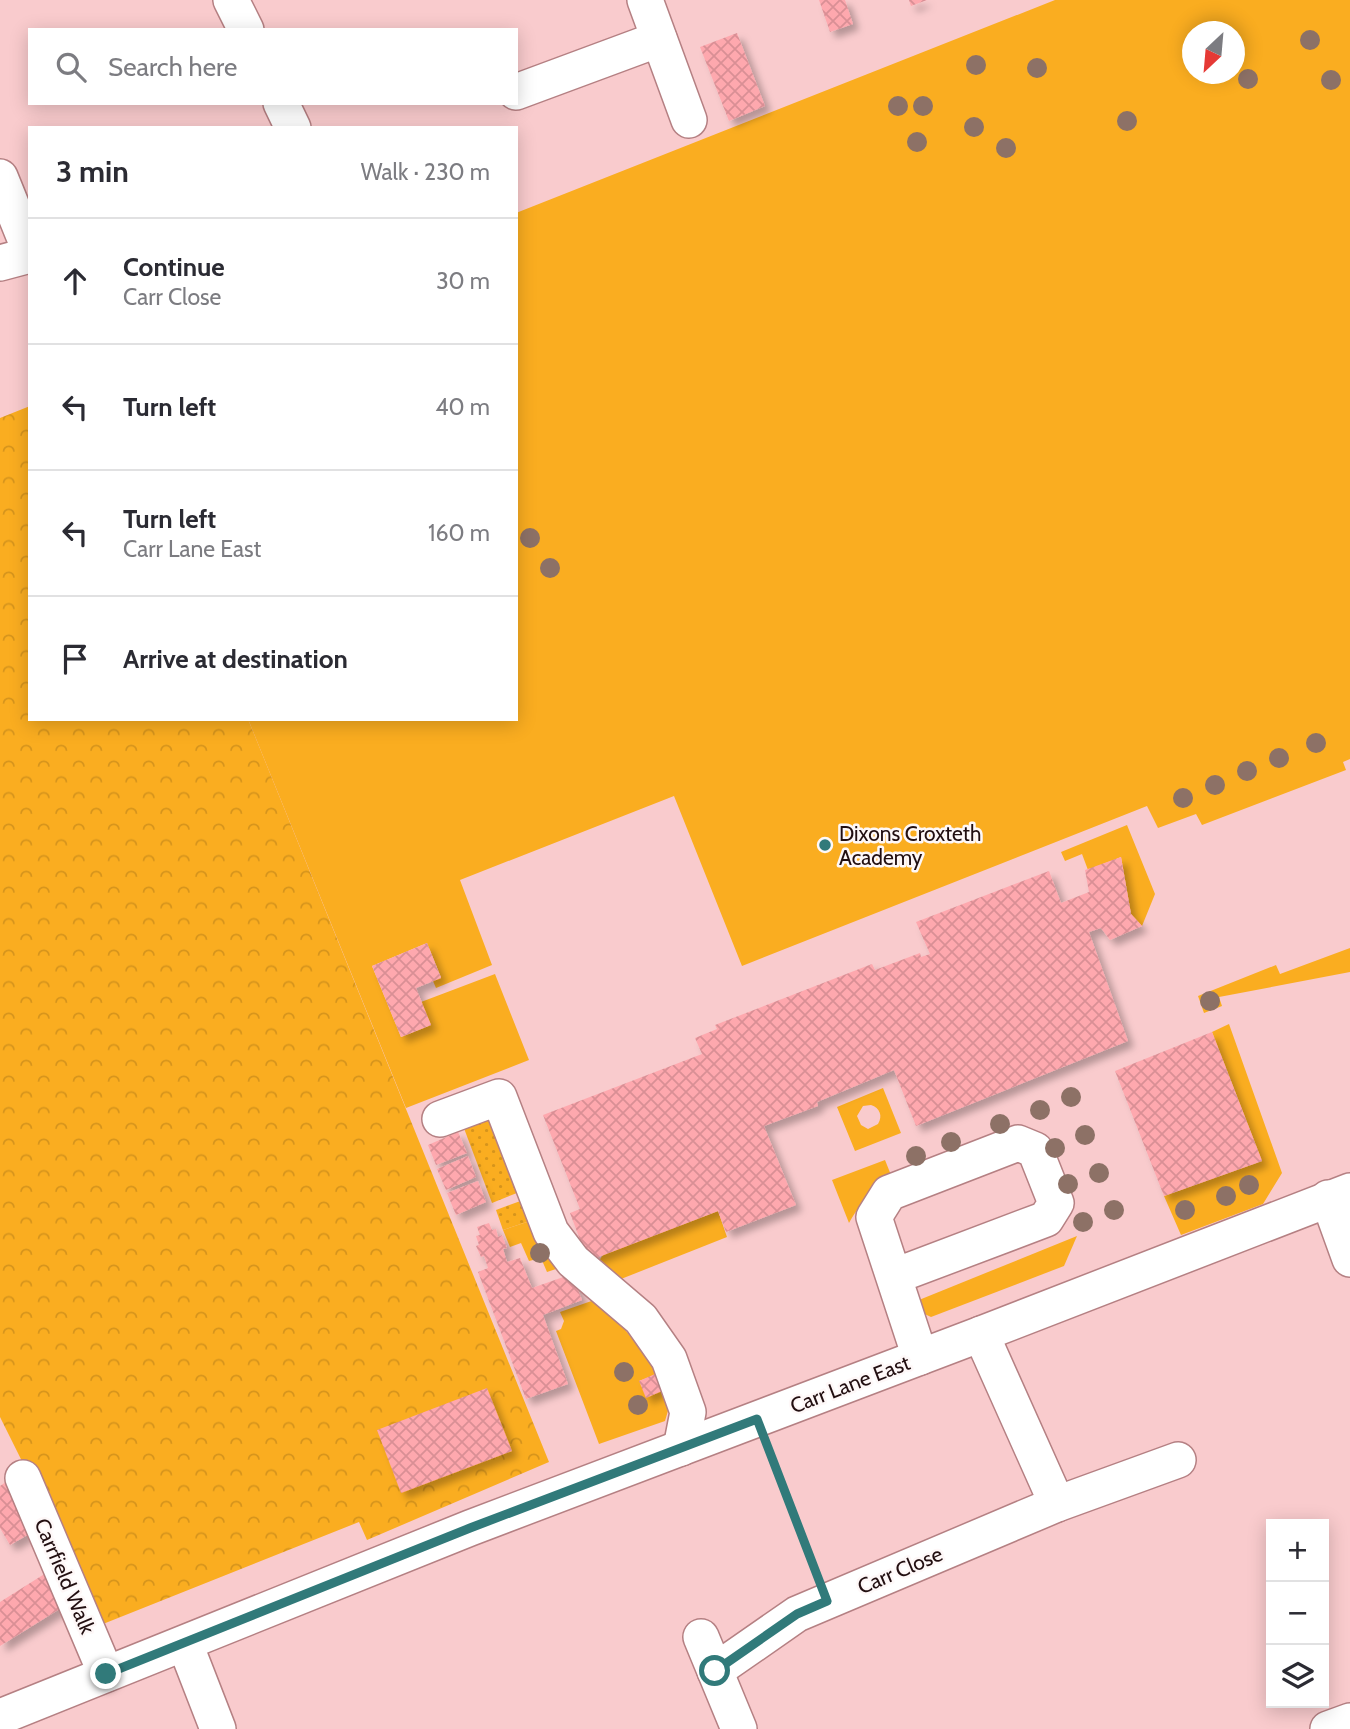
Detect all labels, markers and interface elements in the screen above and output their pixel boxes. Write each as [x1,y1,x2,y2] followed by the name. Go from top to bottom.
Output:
[1182,21,1245,84] north arrow
[28,28,518,105] search box
[52,48,90,86] icon: search
[108,51,237,83] text: Search here
[56,153,129,190] text: 3 min
[361,158,490,186] text: Walk · 230 m
[123,251,225,283] text: Continue
[56,262,94,300] icon: ahead
[436,267,490,295] text: 30 m
[123,283,221,311] text: Carr Close
[56,388,94,426] icon: left
[123,391,216,423] text: Turn left
[435,393,490,421] text: 40 m
[123,503,216,535] text: Turn left
[56,514,94,552] icon: left
[428,519,490,547] text: 160 m
[123,535,261,563] text: Carr Lane East
[56,640,94,678] icon: arrive
[123,643,348,675] text: Arrive at destination
[839,821,981,870] place label: Dixons Croxteth Academy
[817,837,833,853] marker: Dixons Croxteth Academy
[787,1350,913,1418] street label: Carr Lane East
[29,1514,101,1638] street label: Carrfield Walk
[1266,1519,1329,1708] map controls
[1266,1519,1329,1582] button: +
[854,1541,946,1599] street label: Carr Close
[1266,1582,1329,1645] button: −
[1266,1645,1329,1708] button: layers
[699,1655,730,1686] route start
[90,1658,121,1689] route end

